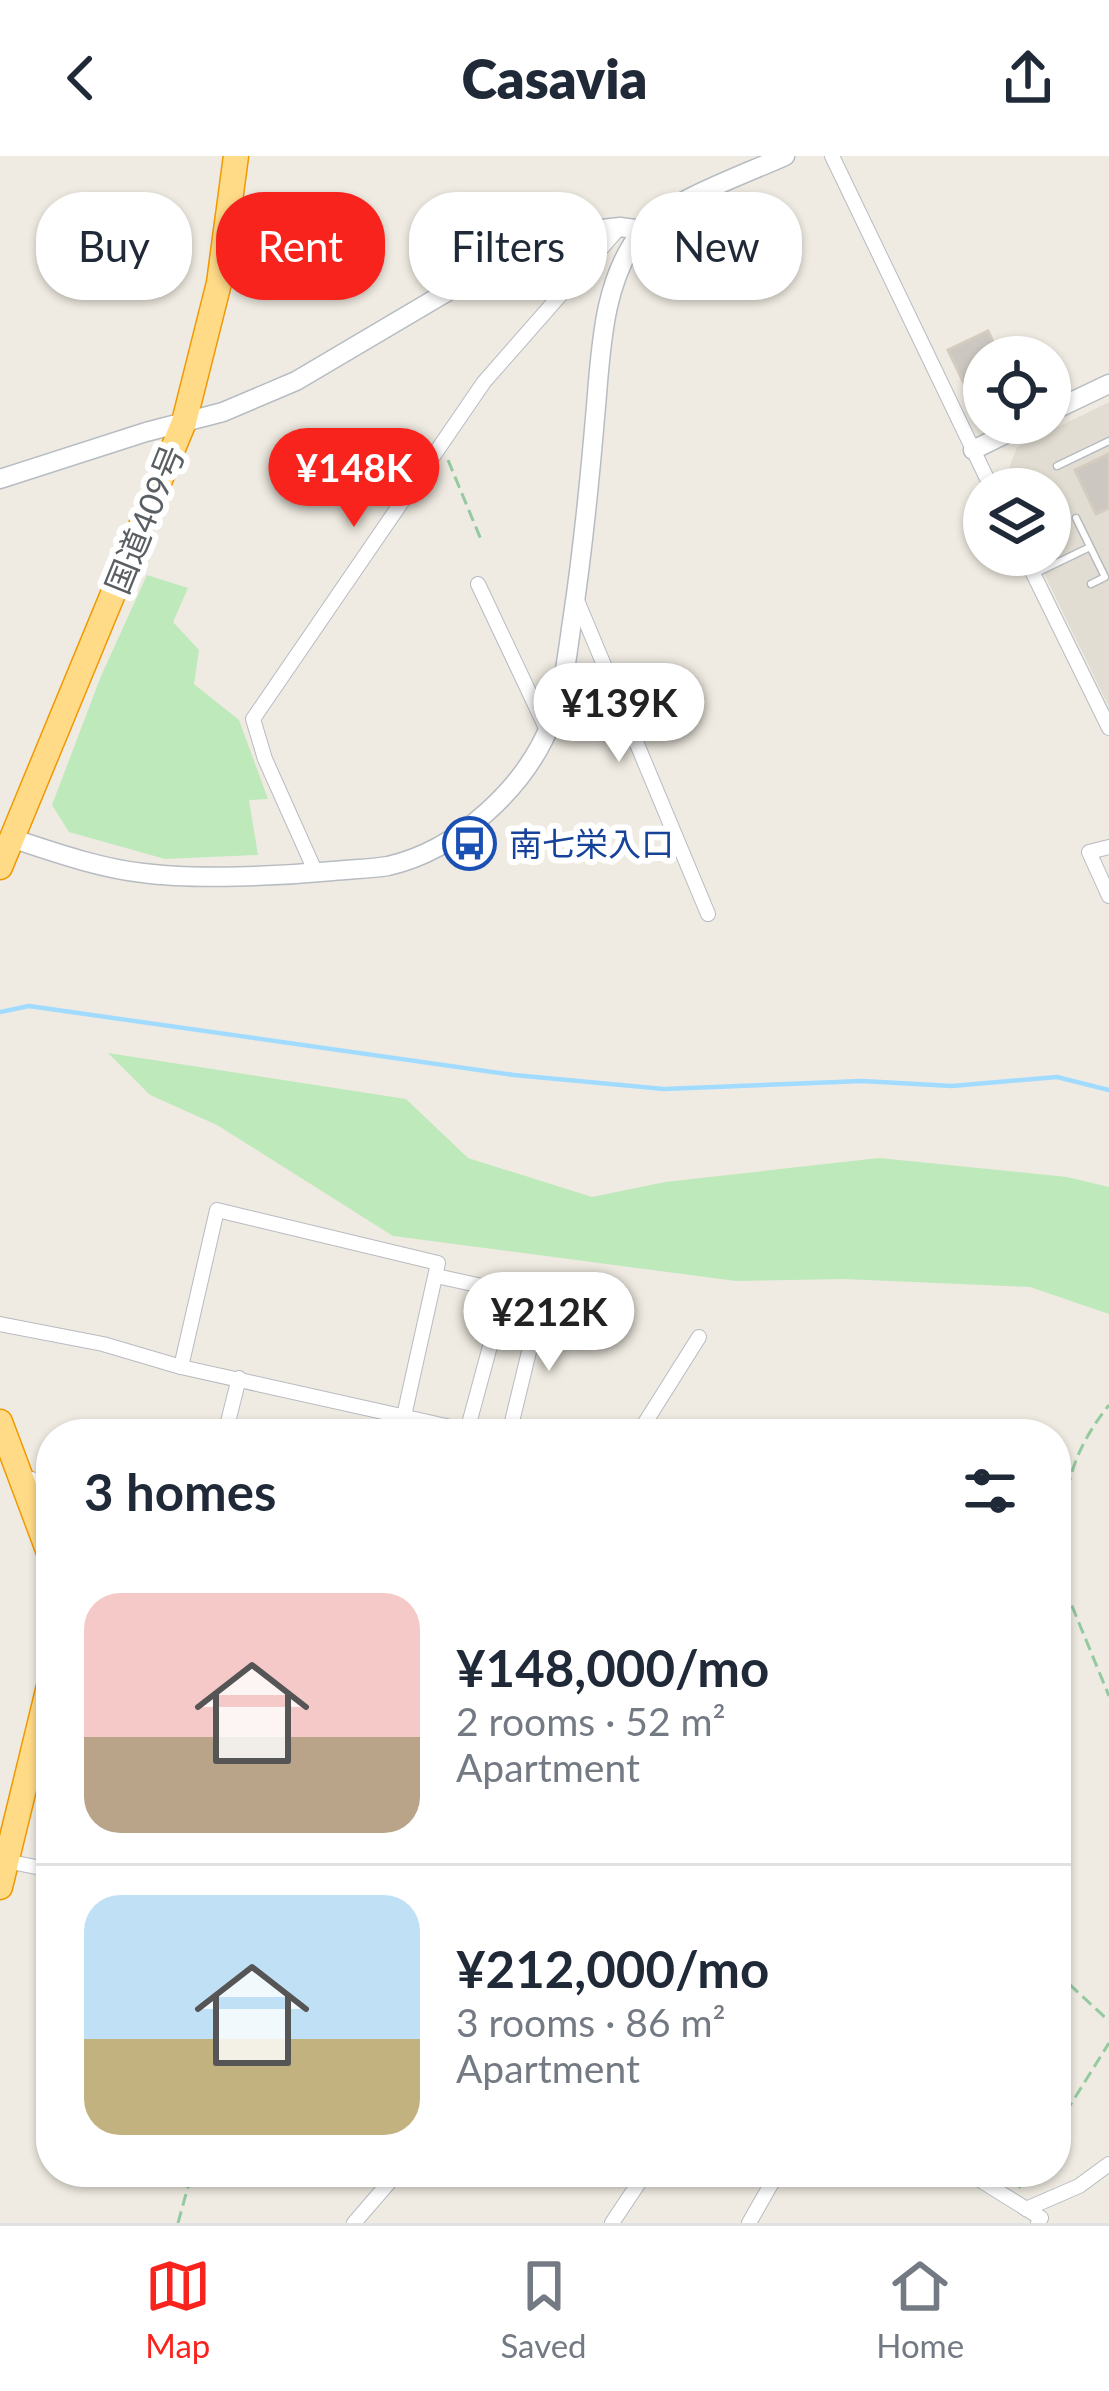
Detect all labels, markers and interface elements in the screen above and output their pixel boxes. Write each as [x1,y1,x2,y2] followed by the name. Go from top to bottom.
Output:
[48,45,114,111] icon: back
[995,45,1061,111] icon: share
[461,46,648,111] text: Casavia
[36,192,192,300] chip: Buy
[216,192,385,300] chip: Rent
[409,192,607,300] chip: Filters
[631,192,802,300] chip: New
[963,336,1071,576] map controls
[963,336,1071,444] button: locate
[270,428,438,530] pin: ¥148K
[96,439,192,599] street label: 国道409号
[295,444,413,490] text: ¥148K
[963,468,1071,576] button: layers
[535,663,703,765] pin: ¥139K
[560,679,678,725] text: ¥139K
[442,815,498,871] bus stop icon: 南七栄入口
[509,823,674,863] place label: 南七栄入口
[465,1272,633,1374] pin: ¥212K
[490,1288,608,1334] text: ¥212K
[957,1458,1023,1524] icon: filters
[84,1461,276,1522] text: 3 homes
[456,1637,769,1698] text: ¥148,000/mo
[180,1641,324,1785] icon: home
[456,1698,726,1744] text: 2 rooms · 52 m²
[456,1744,640,1790] text: Apartment
[456,1938,769,1999] text: ¥212,000/mo
[180,1943,324,2087] icon: home
[456,1999,726,2045] text: 3 rooms · 86 m²
[456,2045,640,2091] text: Apartment
[145,2253,211,2365] tab: Map
[500,2253,587,2365] tab: Saved
[876,2253,964,2365] tab: Home

